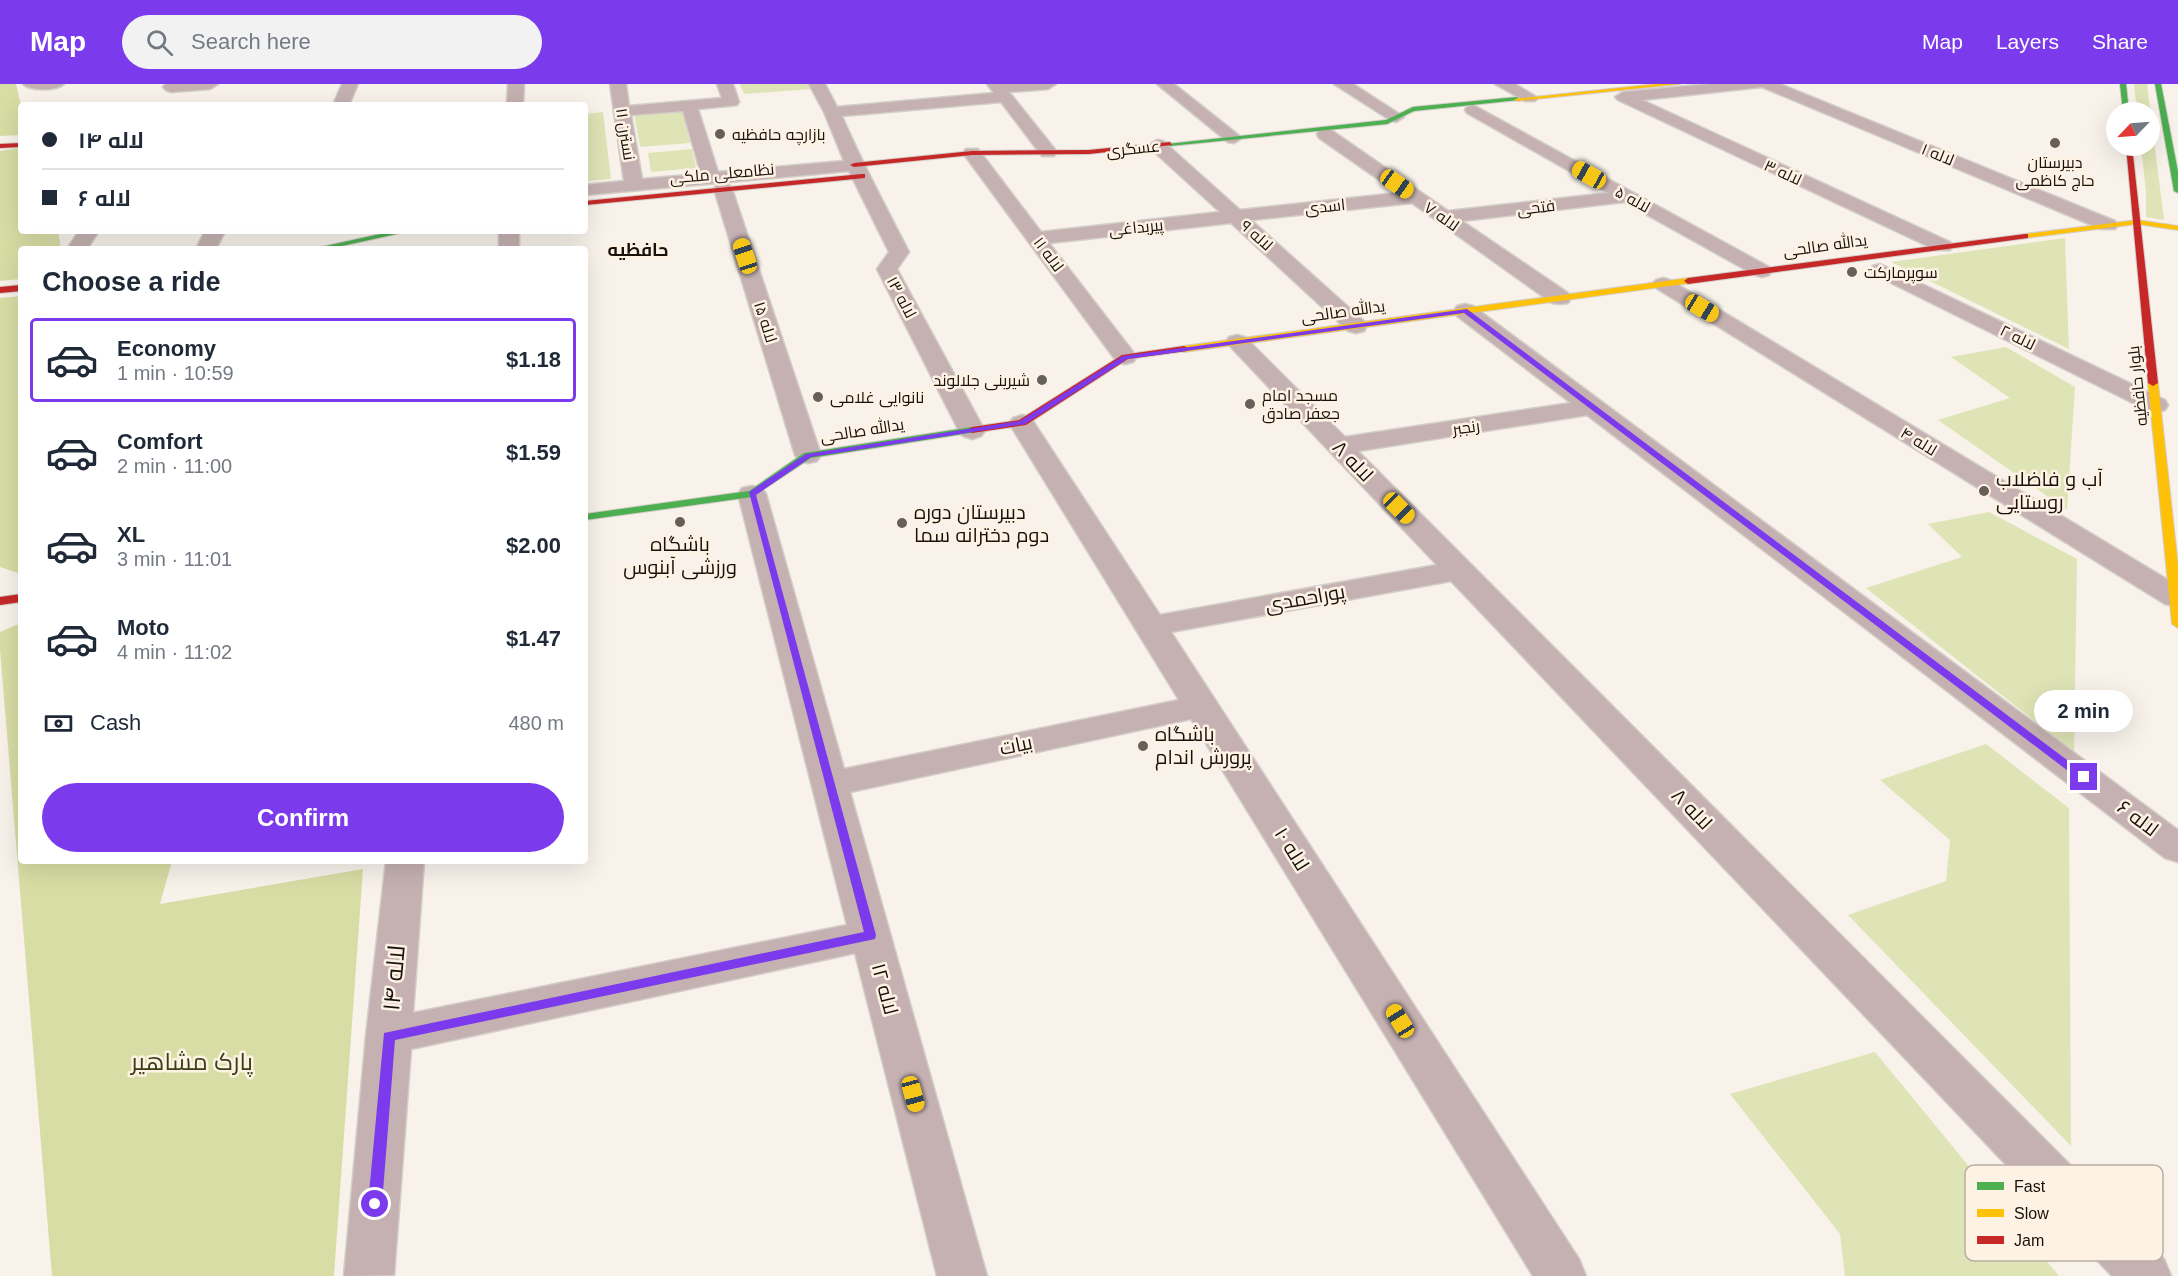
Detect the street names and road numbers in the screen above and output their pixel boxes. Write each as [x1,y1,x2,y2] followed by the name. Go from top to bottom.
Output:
[611,107,638,162] street label: نسترن ۱۱
[1105,137,1161,162] street label: عسگری
[1919,140,1956,169] street label: لاله ۱
[1761,156,1804,188] street label: لاله ۳
[669,160,775,189] street label: نظامعلی ملکی
[1612,183,1653,216] street label: لاله ۵
[1304,196,1346,219] street label: اسدی
[1516,197,1556,220] street label: فتحی
[1421,198,1462,234] street label: لاله ۷
[1108,216,1165,242] street label: پیربداغی
[1237,217,1276,254] street label: لاله ۹
[1782,229,1869,262] street label: یدالله صالحی
[1030,234,1067,275] street label: لاله ۱۱
[884,274,919,321] street label: لاله ۱۳
[1300,295,1387,328] street label: یدالله صالحی
[751,300,780,345] street label: لاله ۱۵
[1997,322,2038,353] street label: لاله ۲
[2125,345,2151,427] street label: بلوار حافظیه
[819,413,906,447] street label: یدالله صالحی
[1450,417,1481,439] street label: رنجبر
[1898,424,1940,459] street label: لاله ۴
[1328,436,1378,486] street label: لاله ۸
[1263,580,1348,618] street label: پوراحمدی
[998,731,1034,759] street label: بیات
[1667,784,1717,834] street label: لاله ۸
[2113,796,2163,840] street label: لاله ۶
[1270,823,1314,875] street label: لاله ۱۰
[377,944,410,1012] street label: لاله ۱۴
[868,961,902,1017] street label: لاله ۱۲

